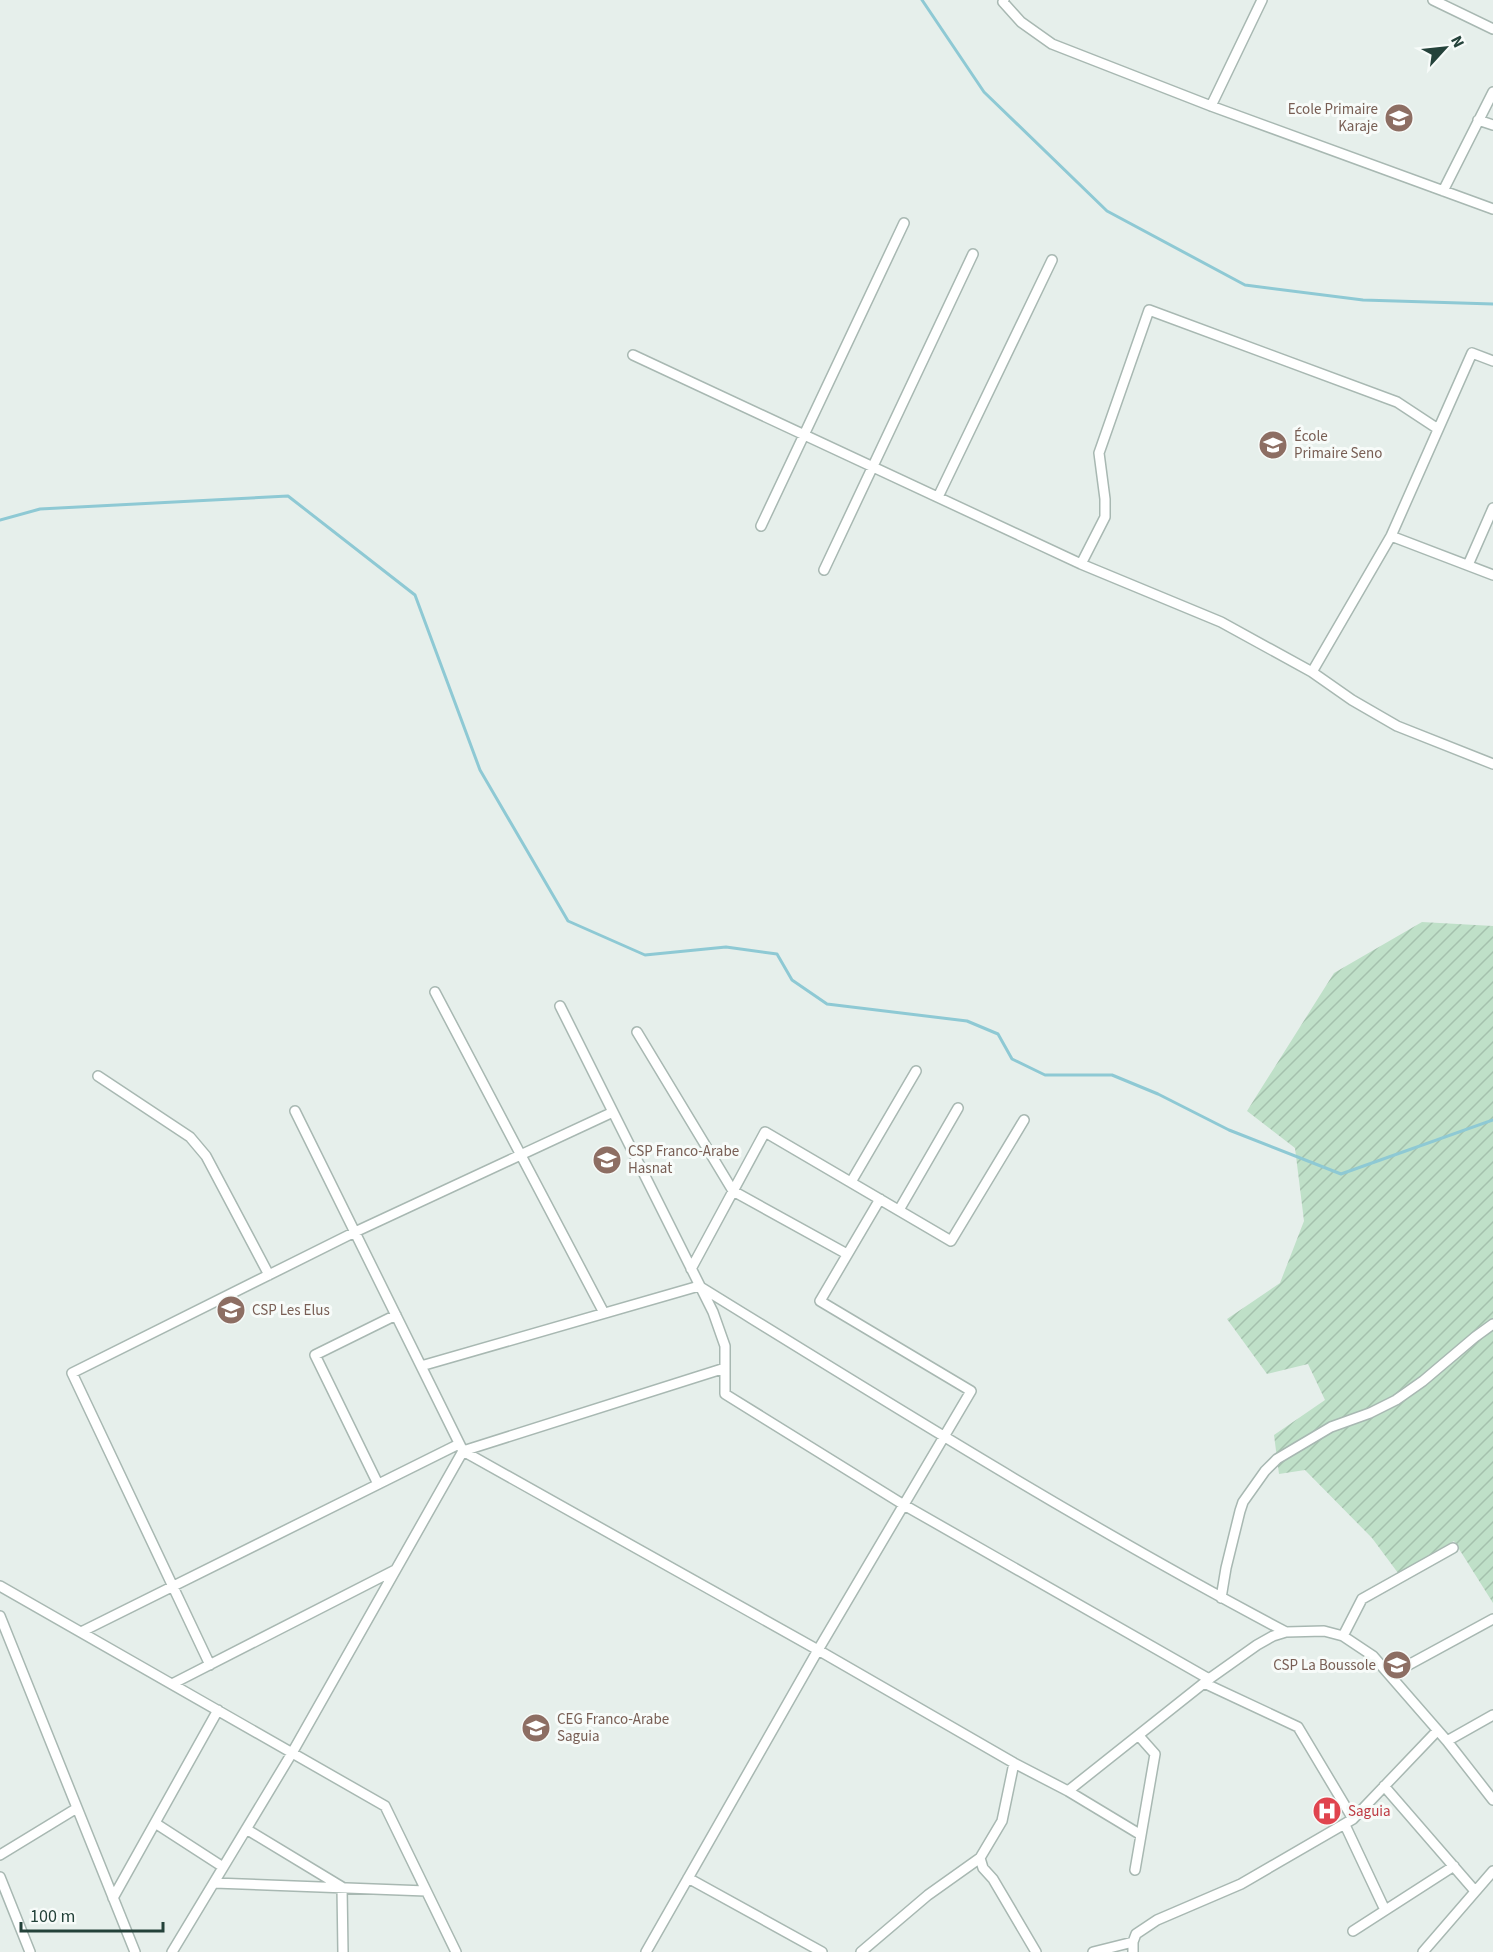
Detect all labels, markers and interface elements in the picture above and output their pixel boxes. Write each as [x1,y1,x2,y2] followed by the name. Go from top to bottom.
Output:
[1415,18,1475,78] north arrow
[1445,32,1470,51] text: N
[1288,99,1378,137] place label: Ecole Primaire Karaje
[1383,102,1415,134] school or university icon: Ecole Primaire Karaje
[1294,426,1382,464] place label: École Primaire Seno
[1257,429,1289,461] school or university icon: École Primaire Seno
[628,1141,739,1179] place label: CSP Franco-Arabe Hasnat
[591,1144,623,1176] school or university icon: CSP Franco-Arabe Hasnat
[215,1294,247,1326] school or university icon: CSP Les Elus
[252,1300,330,1321] place label: CSP Les Elus
[1381,1649,1413,1681] school or university icon: CSP La Boussole
[1273,1655,1376,1676] place label: CSP La Boussole
[557,1709,669,1747] place label: CEG Franco-Arabe Saguia
[520,1712,552,1744] school or university icon: CEG Franco-Arabe Saguia
[1311,1795,1343,1827] hospital icon: Saguia
[1348,1801,1391,1822] place label: Saguia
[21,1895,164,1933] scale bar
[30,1904,75,1929] text: 100 m

